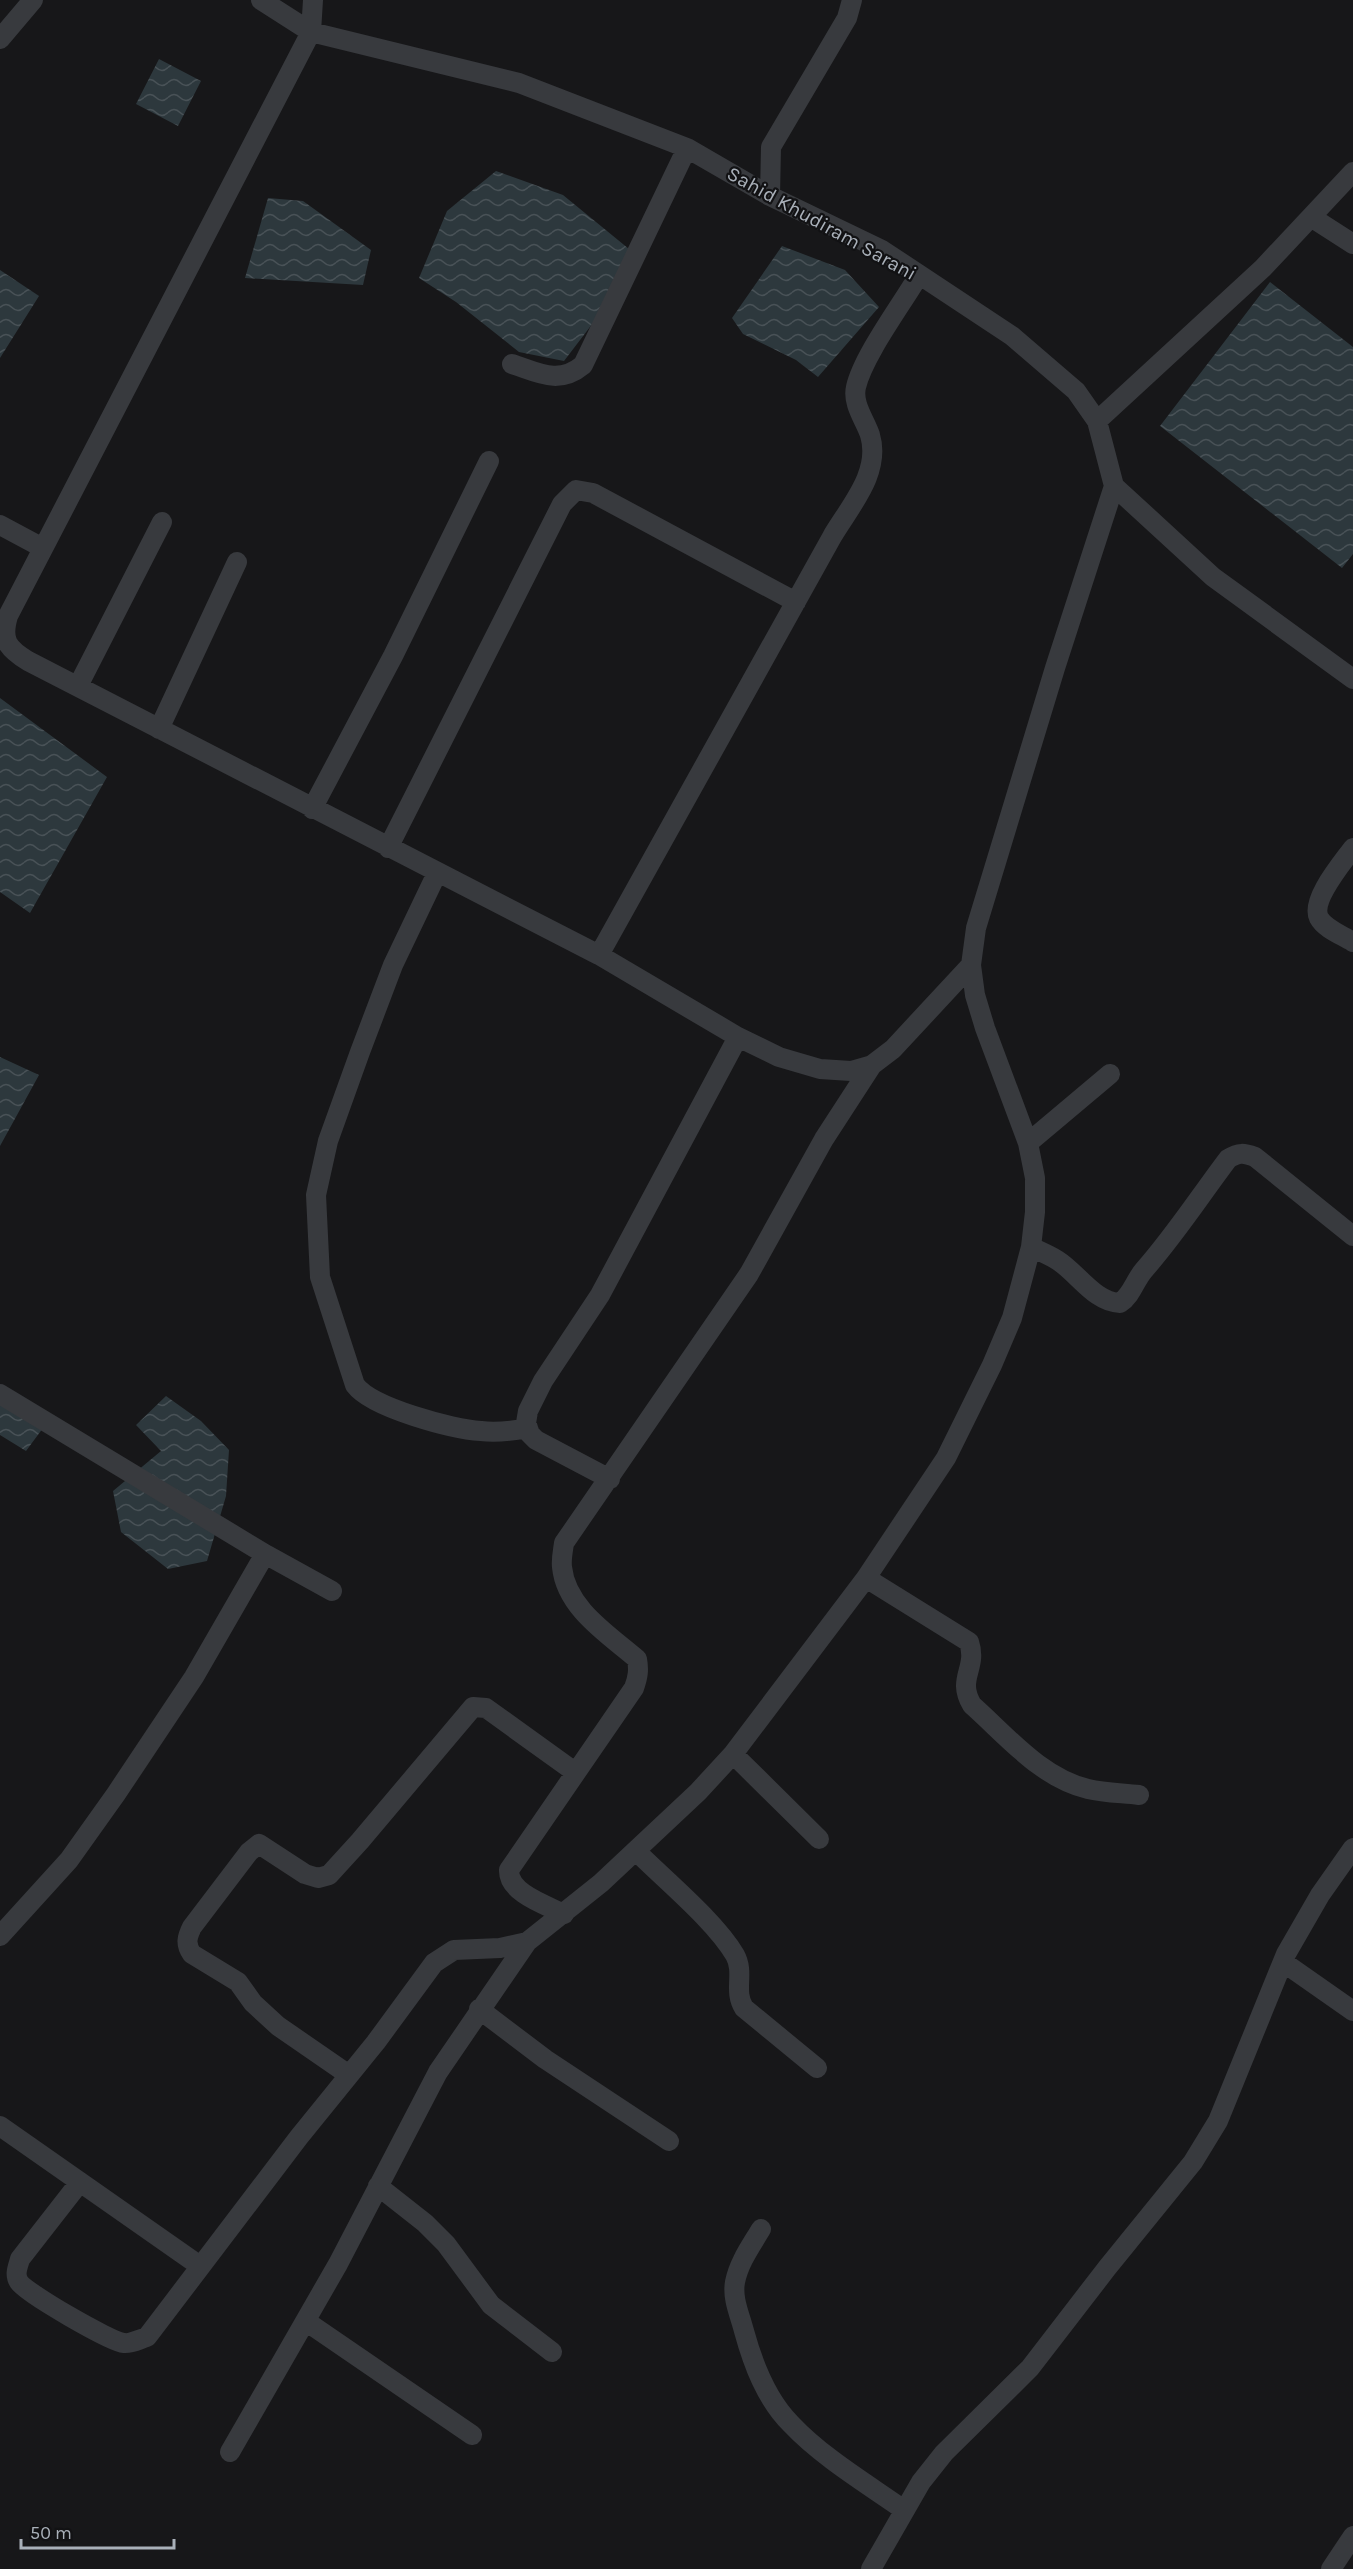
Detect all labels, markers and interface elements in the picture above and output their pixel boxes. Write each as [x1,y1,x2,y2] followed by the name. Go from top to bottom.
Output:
[723,162,920,285] street label: Sahid Khudiram Sarani
[21,2512,174,2550] scale bar
[30,2522,72,2544] text: 50 m

